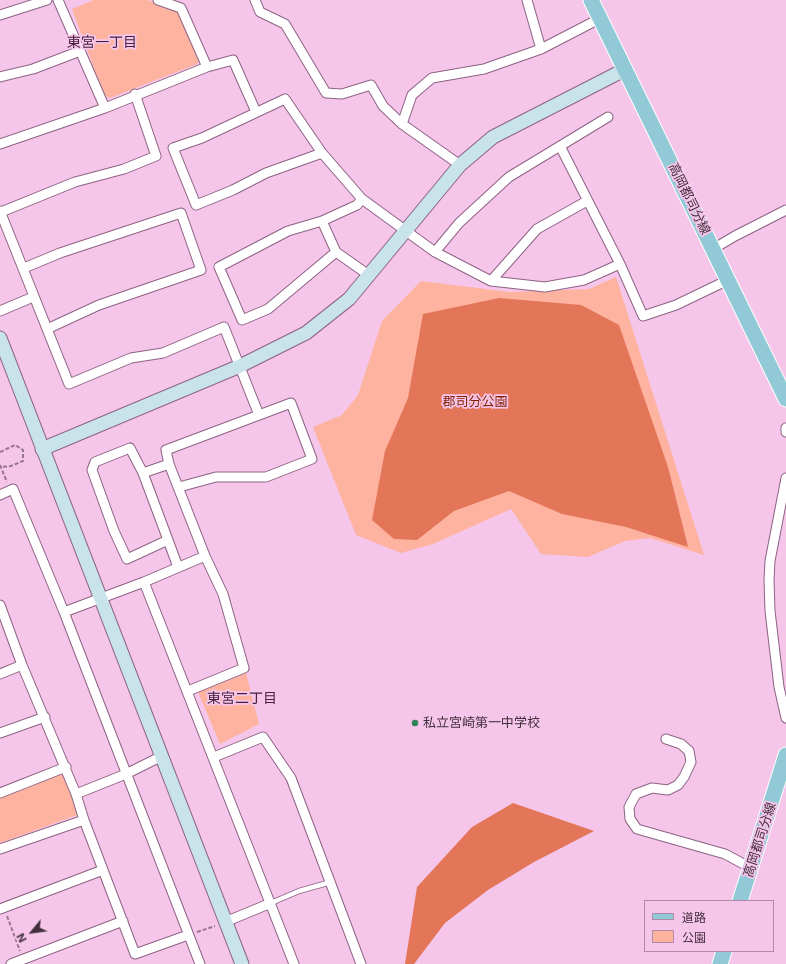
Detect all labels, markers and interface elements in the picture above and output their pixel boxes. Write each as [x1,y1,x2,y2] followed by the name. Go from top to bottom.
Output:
[67,35,137,51] district label: 東宮一丁目
[665,161,713,237] street label: 高岡都司分線
[443,394,507,410] park label: 郡司分公園
[207,691,277,707] district label: 東宮二丁目
[423,715,540,731] place label: 私立宮崎第一中学校
[410,718,420,728] marker: 私立宮崎第一中学校
[741,800,779,880] street label: 高岡都司分線
[644,900,774,952] legend
[682,910,706,925] text: 道路
[12,912,52,952] north arrow
[682,930,706,945] text: 公園
[13,931,30,945] text: N

